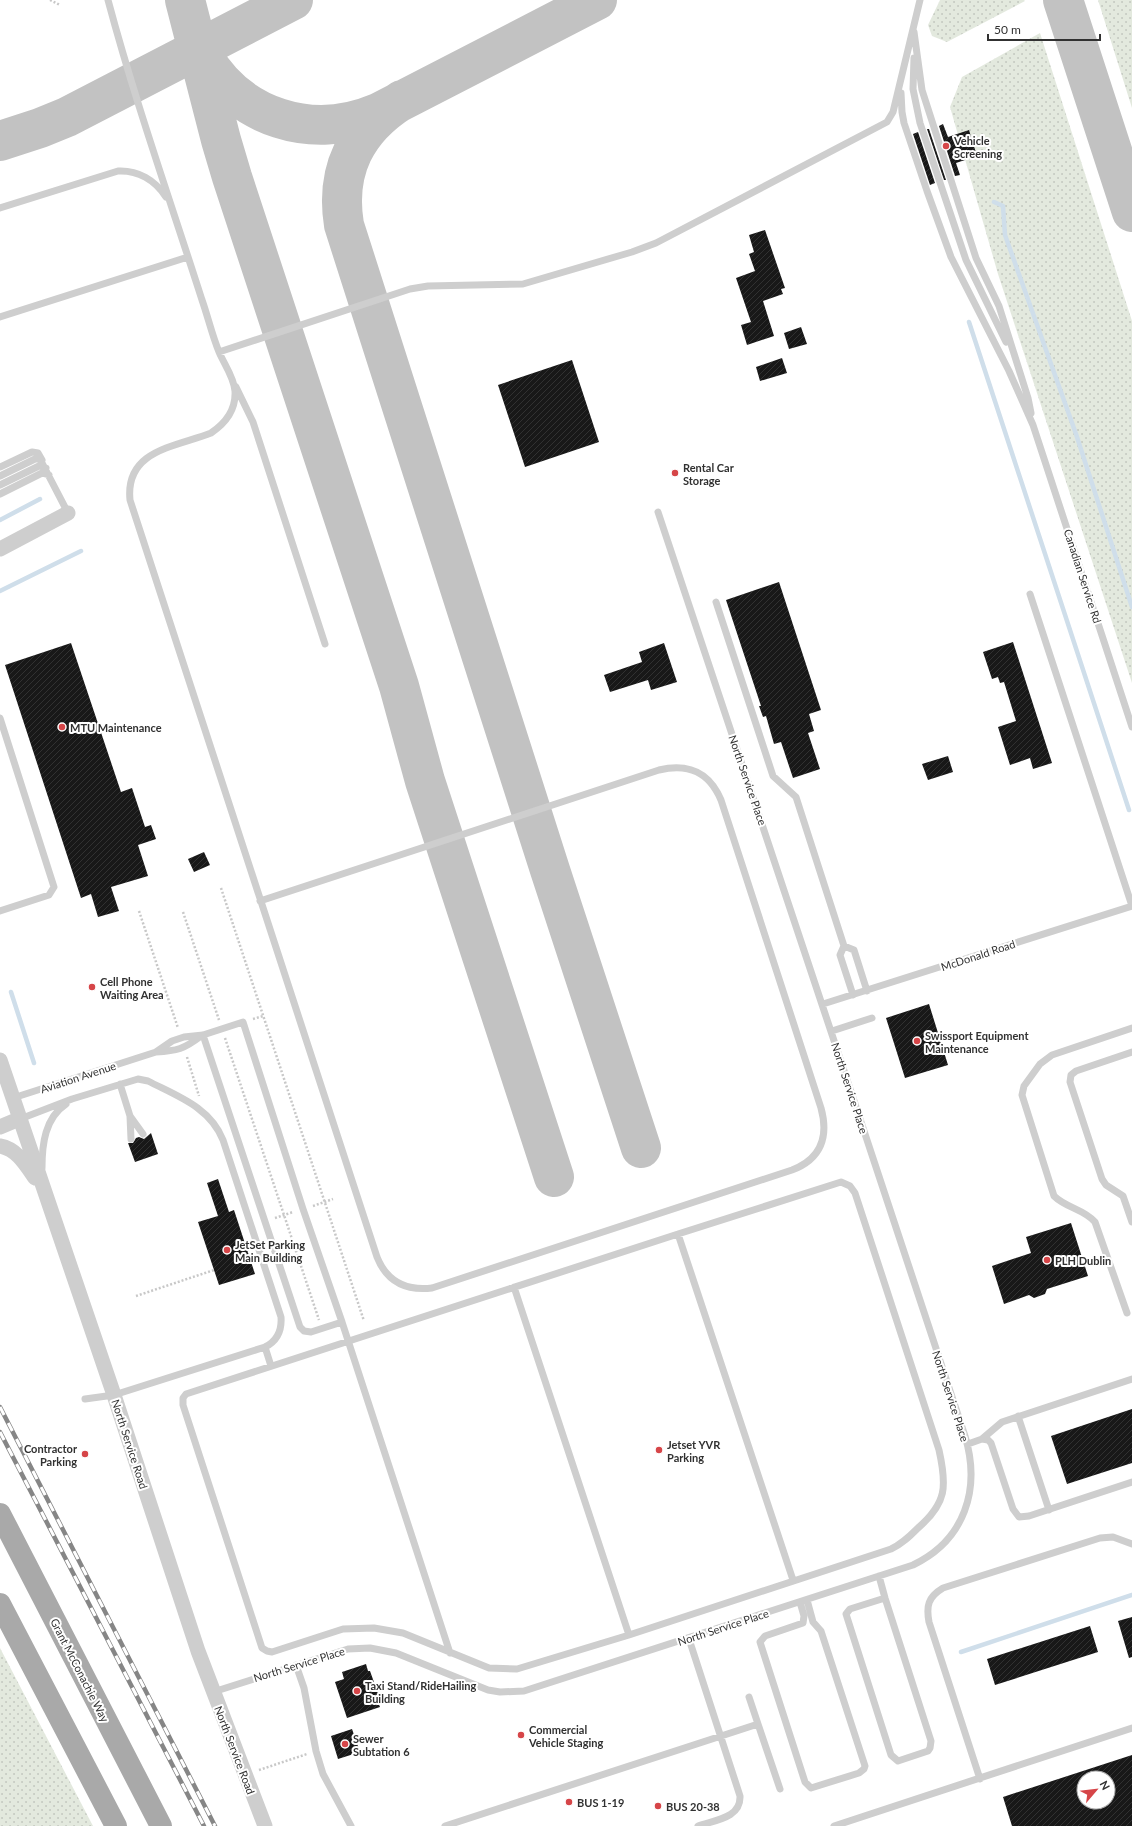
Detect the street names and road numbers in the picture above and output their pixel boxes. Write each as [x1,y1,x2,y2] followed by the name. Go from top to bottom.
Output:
[1062,527,1104,625] street label: Canadian Service Rd
[726,733,770,827] street label: North Service Place
[939,937,1017,973] street label: McDonald Road
[829,1041,871,1135] street label: North Service Place
[39,1059,118,1095] street label: Aviation Avenue
[930,1349,972,1443] street label: North Service Place
[109,1397,151,1491] street label: North Service Road
[676,1606,770,1648] street label: North Service Place
[48,1616,112,1724] street label: Grant McConachie Way
[252,1644,346,1684] street label: North Service Place
[212,1704,258,1796] street label: North Service Road

